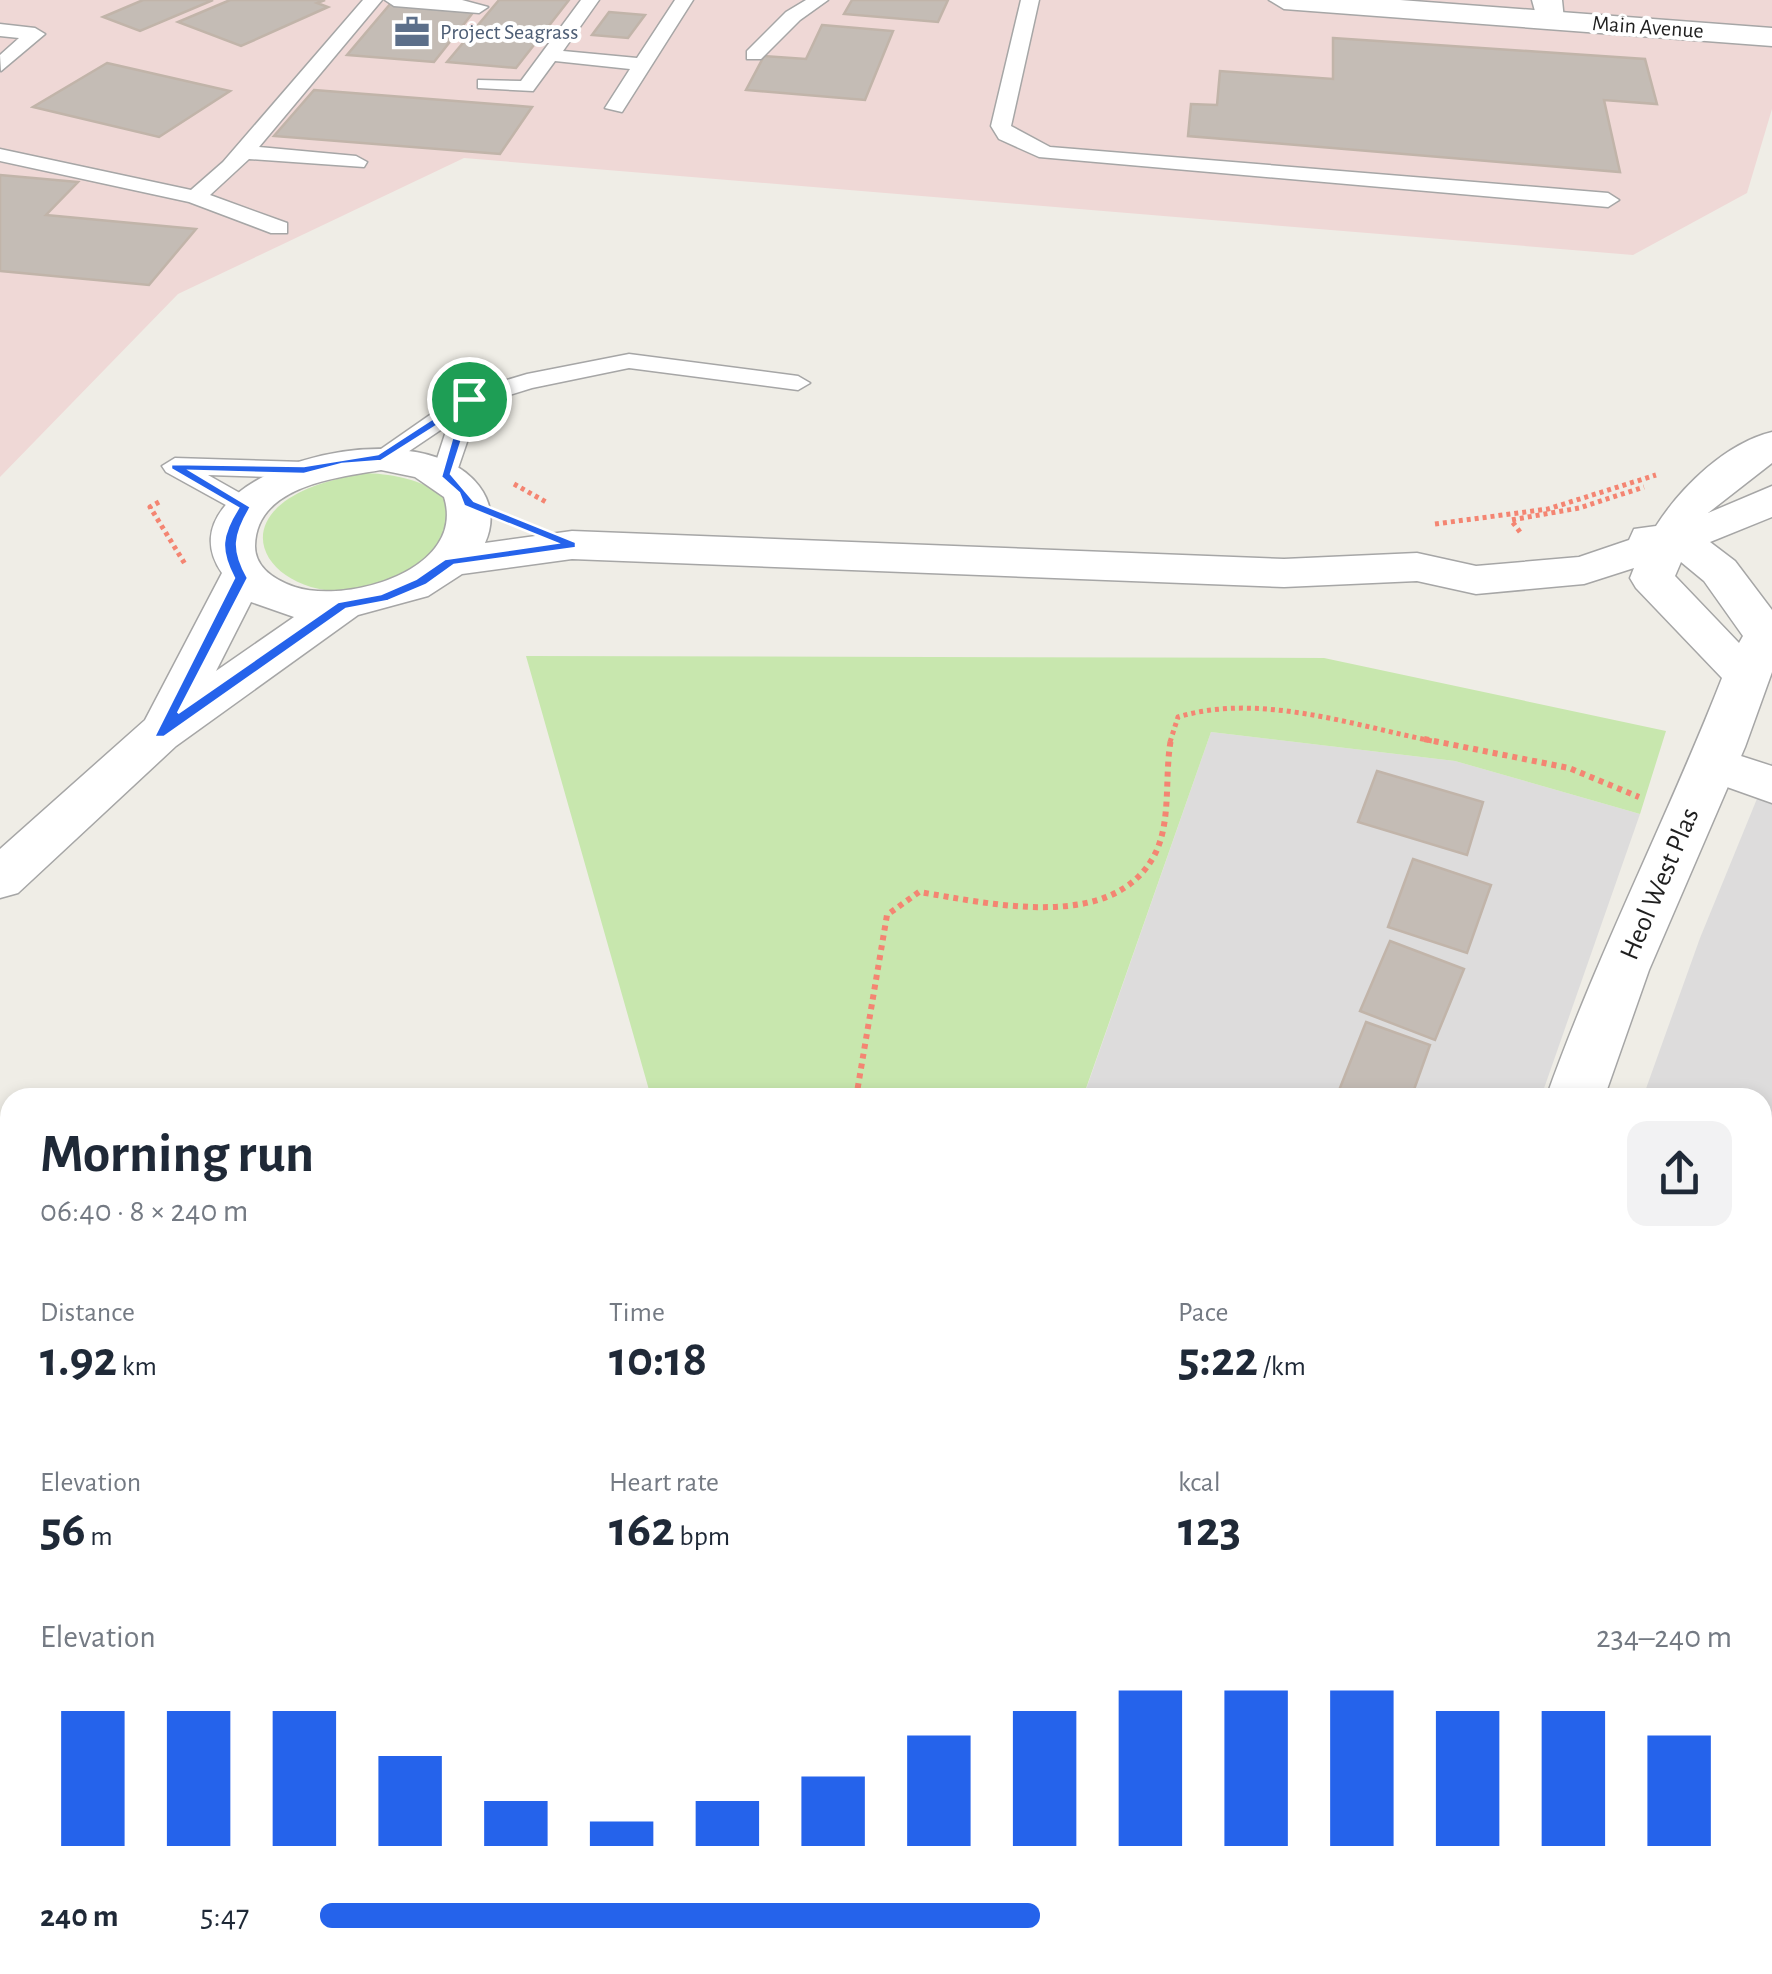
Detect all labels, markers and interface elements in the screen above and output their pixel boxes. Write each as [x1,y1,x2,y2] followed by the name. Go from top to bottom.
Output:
[1591,12,1705,42] street label: Main Avenue
[393,13,431,51] office icon: Project Seagrass
[440,21,578,43] place label: Project Seagrass
[427,357,512,442] pin
[442,372,497,427] icon: arrive
[1615,804,1705,964] street label: Heol West Plas
[1627,1121,1732,1226] button: share
[40,1127,314,1182] text: Morning run
[40,1195,248,1227] text: 06:40 · 8 × 240 m
[40,1299,135,1327] text: Distance
[609,1299,665,1327] text: Time
[1178,1299,1228,1327] text: Pace
[40,1335,117,1385] text: 1.92
[609,1335,707,1385] text: 10:18
[1178,1335,1258,1385] text: 5:22
[117,1353,157,1381] text: km
[1258,1353,1306,1381] text: /km
[40,1469,141,1497] text: Elevation
[609,1469,719,1497] text: Heart rate
[1178,1469,1221,1497] text: kcal
[40,1505,86,1555] text: 56
[609,1505,675,1555] text: 162
[1178,1505,1241,1555] text: 123
[86,1523,113,1551] text: m
[675,1523,730,1551] text: bpm
[40,1621,156,1653] text: Elevation
[1596,1621,1732,1653] text: 234–240 m
[40,1900,119,1932] text: 240 m
[200,1900,249,1932] text: 5:47

